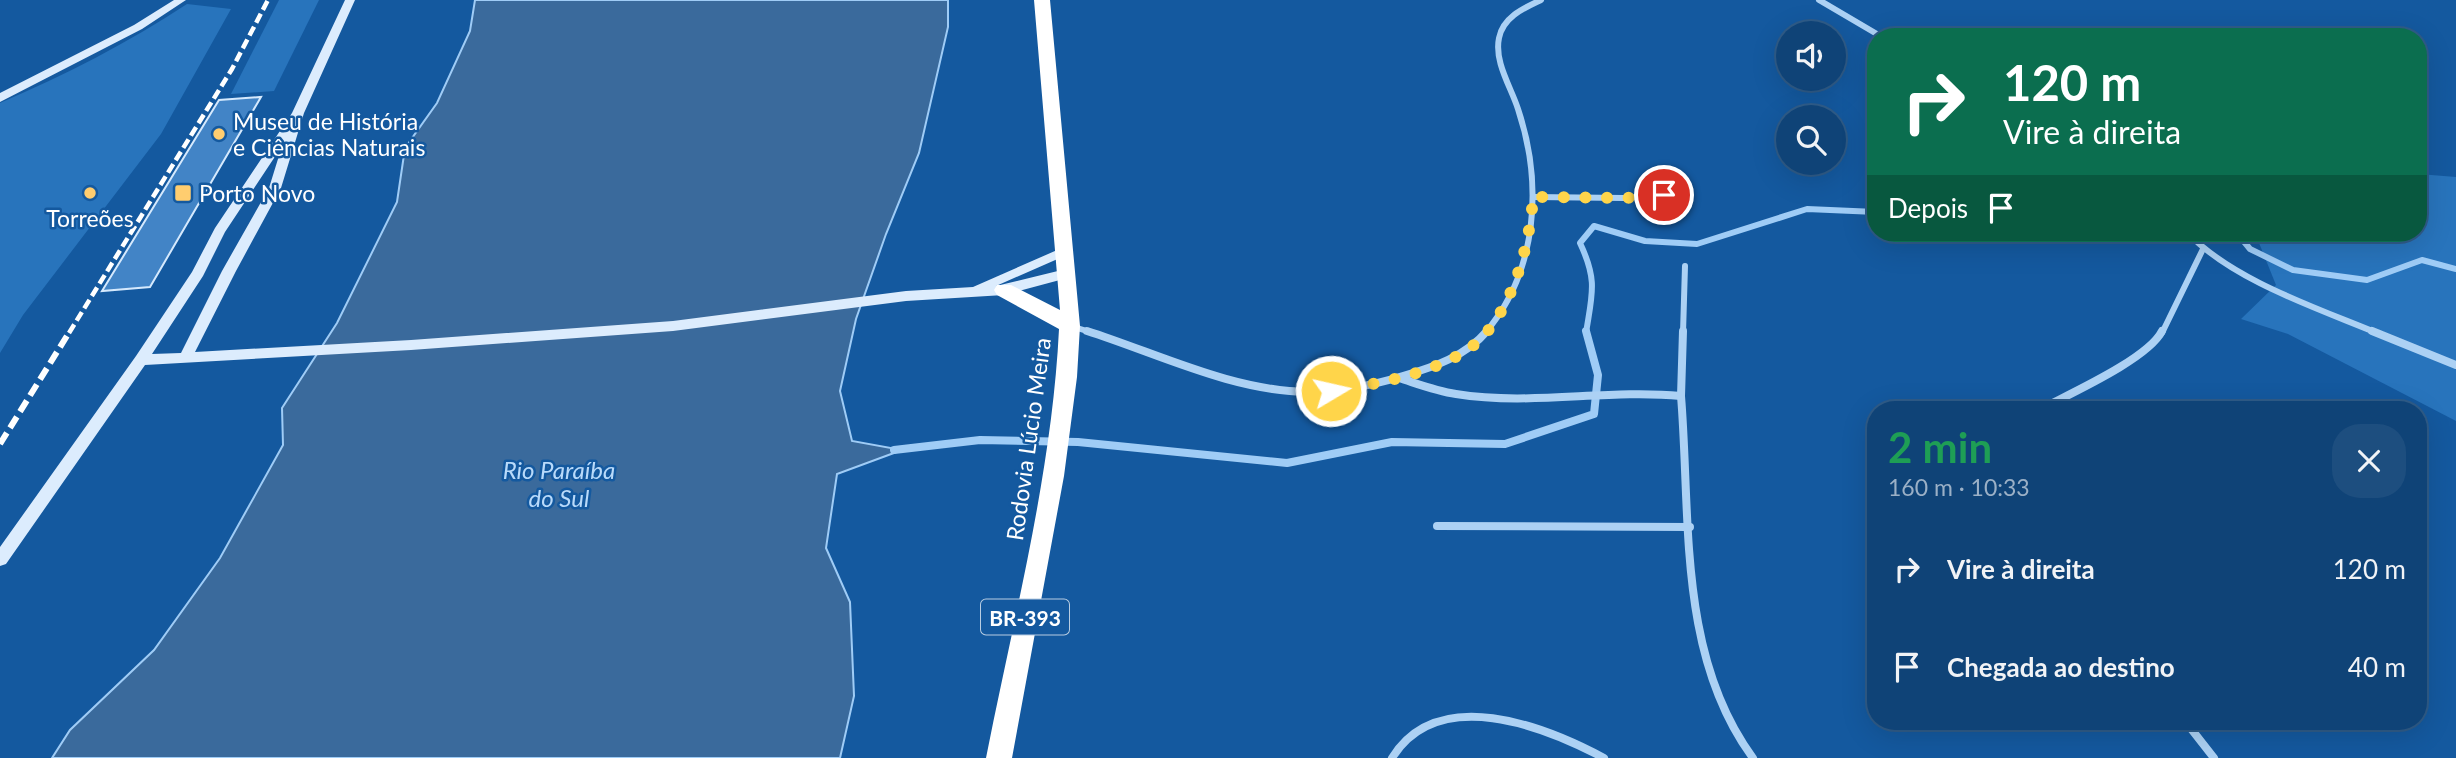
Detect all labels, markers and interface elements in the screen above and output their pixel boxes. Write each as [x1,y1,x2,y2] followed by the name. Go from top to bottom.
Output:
[1776,21,1846,175] map controls
[1776,21,1846,91] button: sound
[2003,53,2141,111] text: 120 m
[1888,56,1979,147] icon: right
[1776,105,1846,175] button: search
[233,107,425,161] place label: Museu de História e Ciências Naturais
[2003,112,2181,151] text: Vire à direita
[211,126,227,142] marker: Museu de História e Ciências Naturais
[1634,165,1694,225] pin
[1645,176,1683,214] icon: arrive
[199,179,315,207] place label: Porto Novo
[173,183,193,203] marker: Porto Novo
[82,185,98,201] marker: Torreões
[1982,189,2020,227] icon: arrive
[1888,192,1968,224] text: Depois
[46,204,134,232] place label: Torreões
[1000,336,1056,542] street label: Rodovia Lúcio Meira
[1294,354,1368,428] position arrow
[1888,422,1992,472] text: 2 min
[2332,424,2406,498] button: close
[503,455,615,512] water label: Rio Paraíba do Sul
[1888,473,2030,501] text: 160 m · 10:33
[1888,550,1926,588] icon: right
[1947,553,2095,585] text: Vire à direita
[2333,553,2406,585] text: 120 m
[981,600,1069,634] road number: BR-393
[1888,648,1926,686] icon: arrive
[1947,651,2175,683] text: Chegada ao destino
[2348,651,2406,683] text: 40 m

